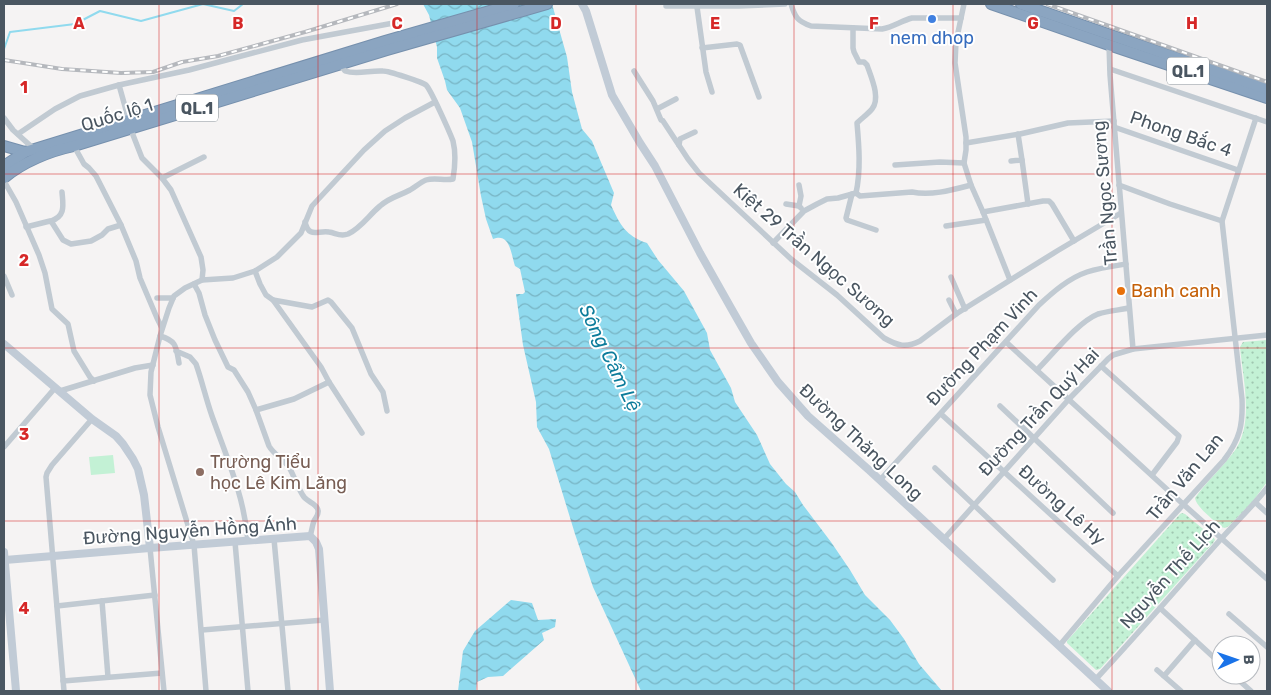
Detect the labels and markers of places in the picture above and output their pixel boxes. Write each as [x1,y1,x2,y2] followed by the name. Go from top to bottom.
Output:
[926,13,938,25] marker: nem dhop
[890,27,974,49] place label: nem dhop
[1131,280,1221,302] place label: Banh canh
[1115,285,1127,297] marker: Banh canh
[210,451,347,494] place label: Trường Tiểu học Lê Kim Lăng
[194,466,206,478] marker: Trường Tiểu học Lê Kim Lăng

